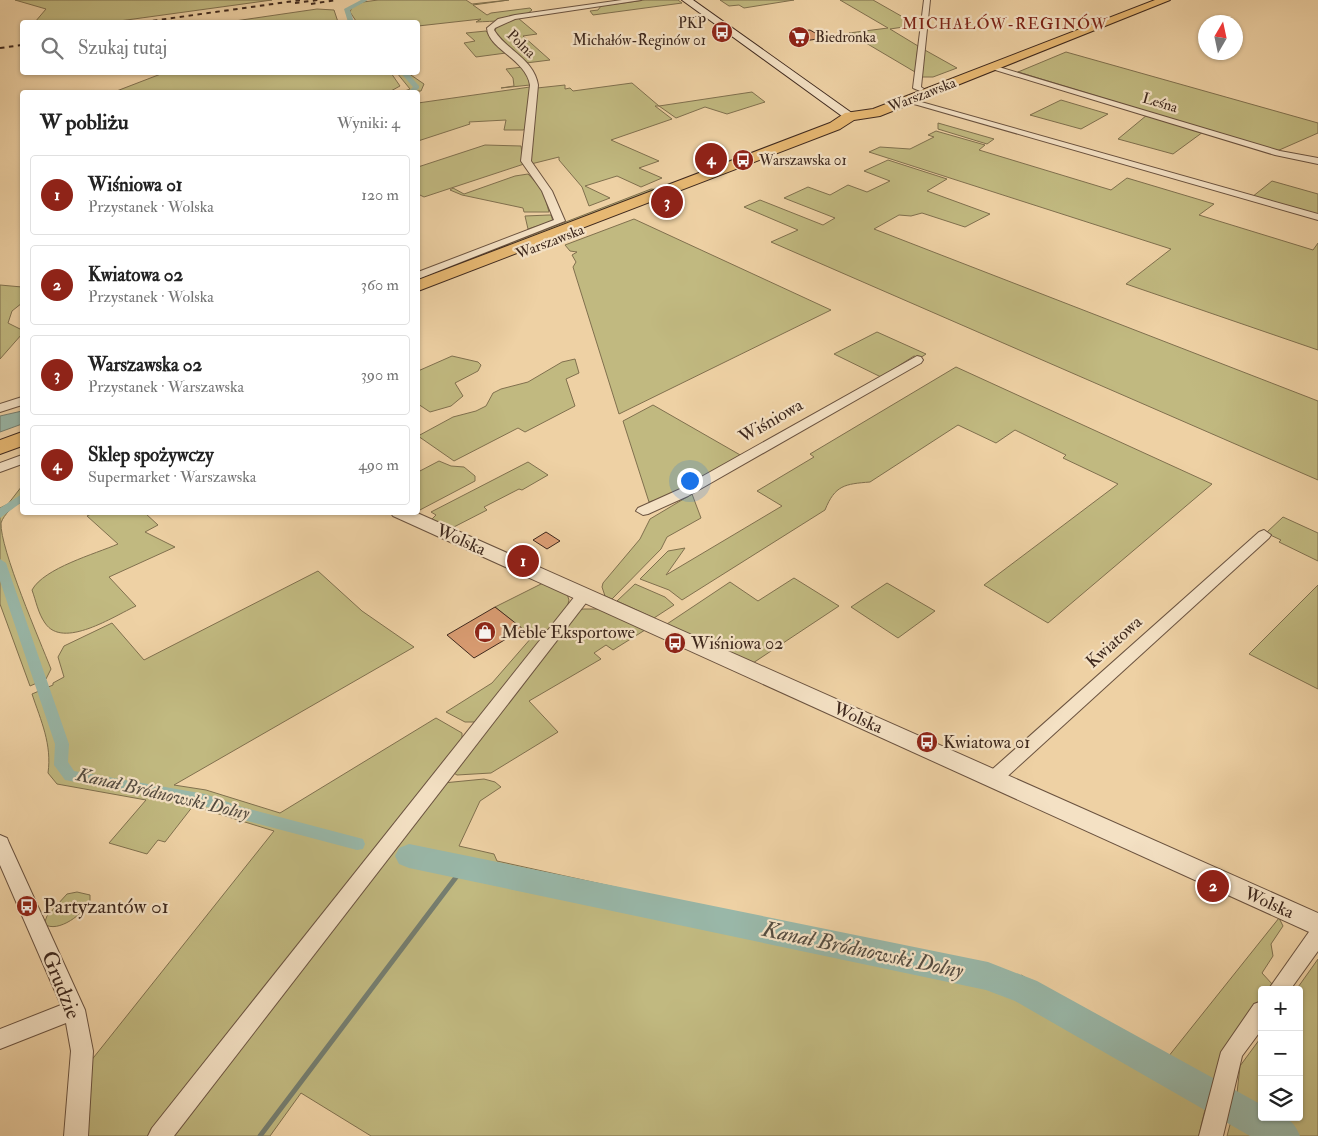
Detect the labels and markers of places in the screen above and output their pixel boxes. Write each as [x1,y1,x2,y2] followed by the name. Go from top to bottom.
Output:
[573,14,706,50] place label: PKP Michałów-Reginów 01
[710,20,734,44] bus stop icon: PKP Michałów-Reginów 01
[787,25,811,49] supermarket icon: Biedronka
[815,28,877,47] place label: Biedronka
[695,140,727,178] pin: 4
[731,148,755,172] bus stop icon: Warszawska 01
[758,151,847,170] place label: Warszawska 01
[651,183,683,221] pin: 3
[507,542,539,580] pin: 1
[473,620,497,644] shop icon: Meble Eksportowe
[501,621,636,644] place label: Meble Eksportowe
[663,631,687,655] bus stop icon: Wiśniowa 02
[690,632,783,655] place label: Wiśniowa 02
[915,730,939,754] bus stop icon: Kwiatowa 01
[943,731,1030,754] place label: Kwiatowa 01
[1197,867,1229,905] pin: 2
[43,893,169,920] place label: Partyzantów 01
[15,894,39,918] bus stop icon: Partyzantów 01

